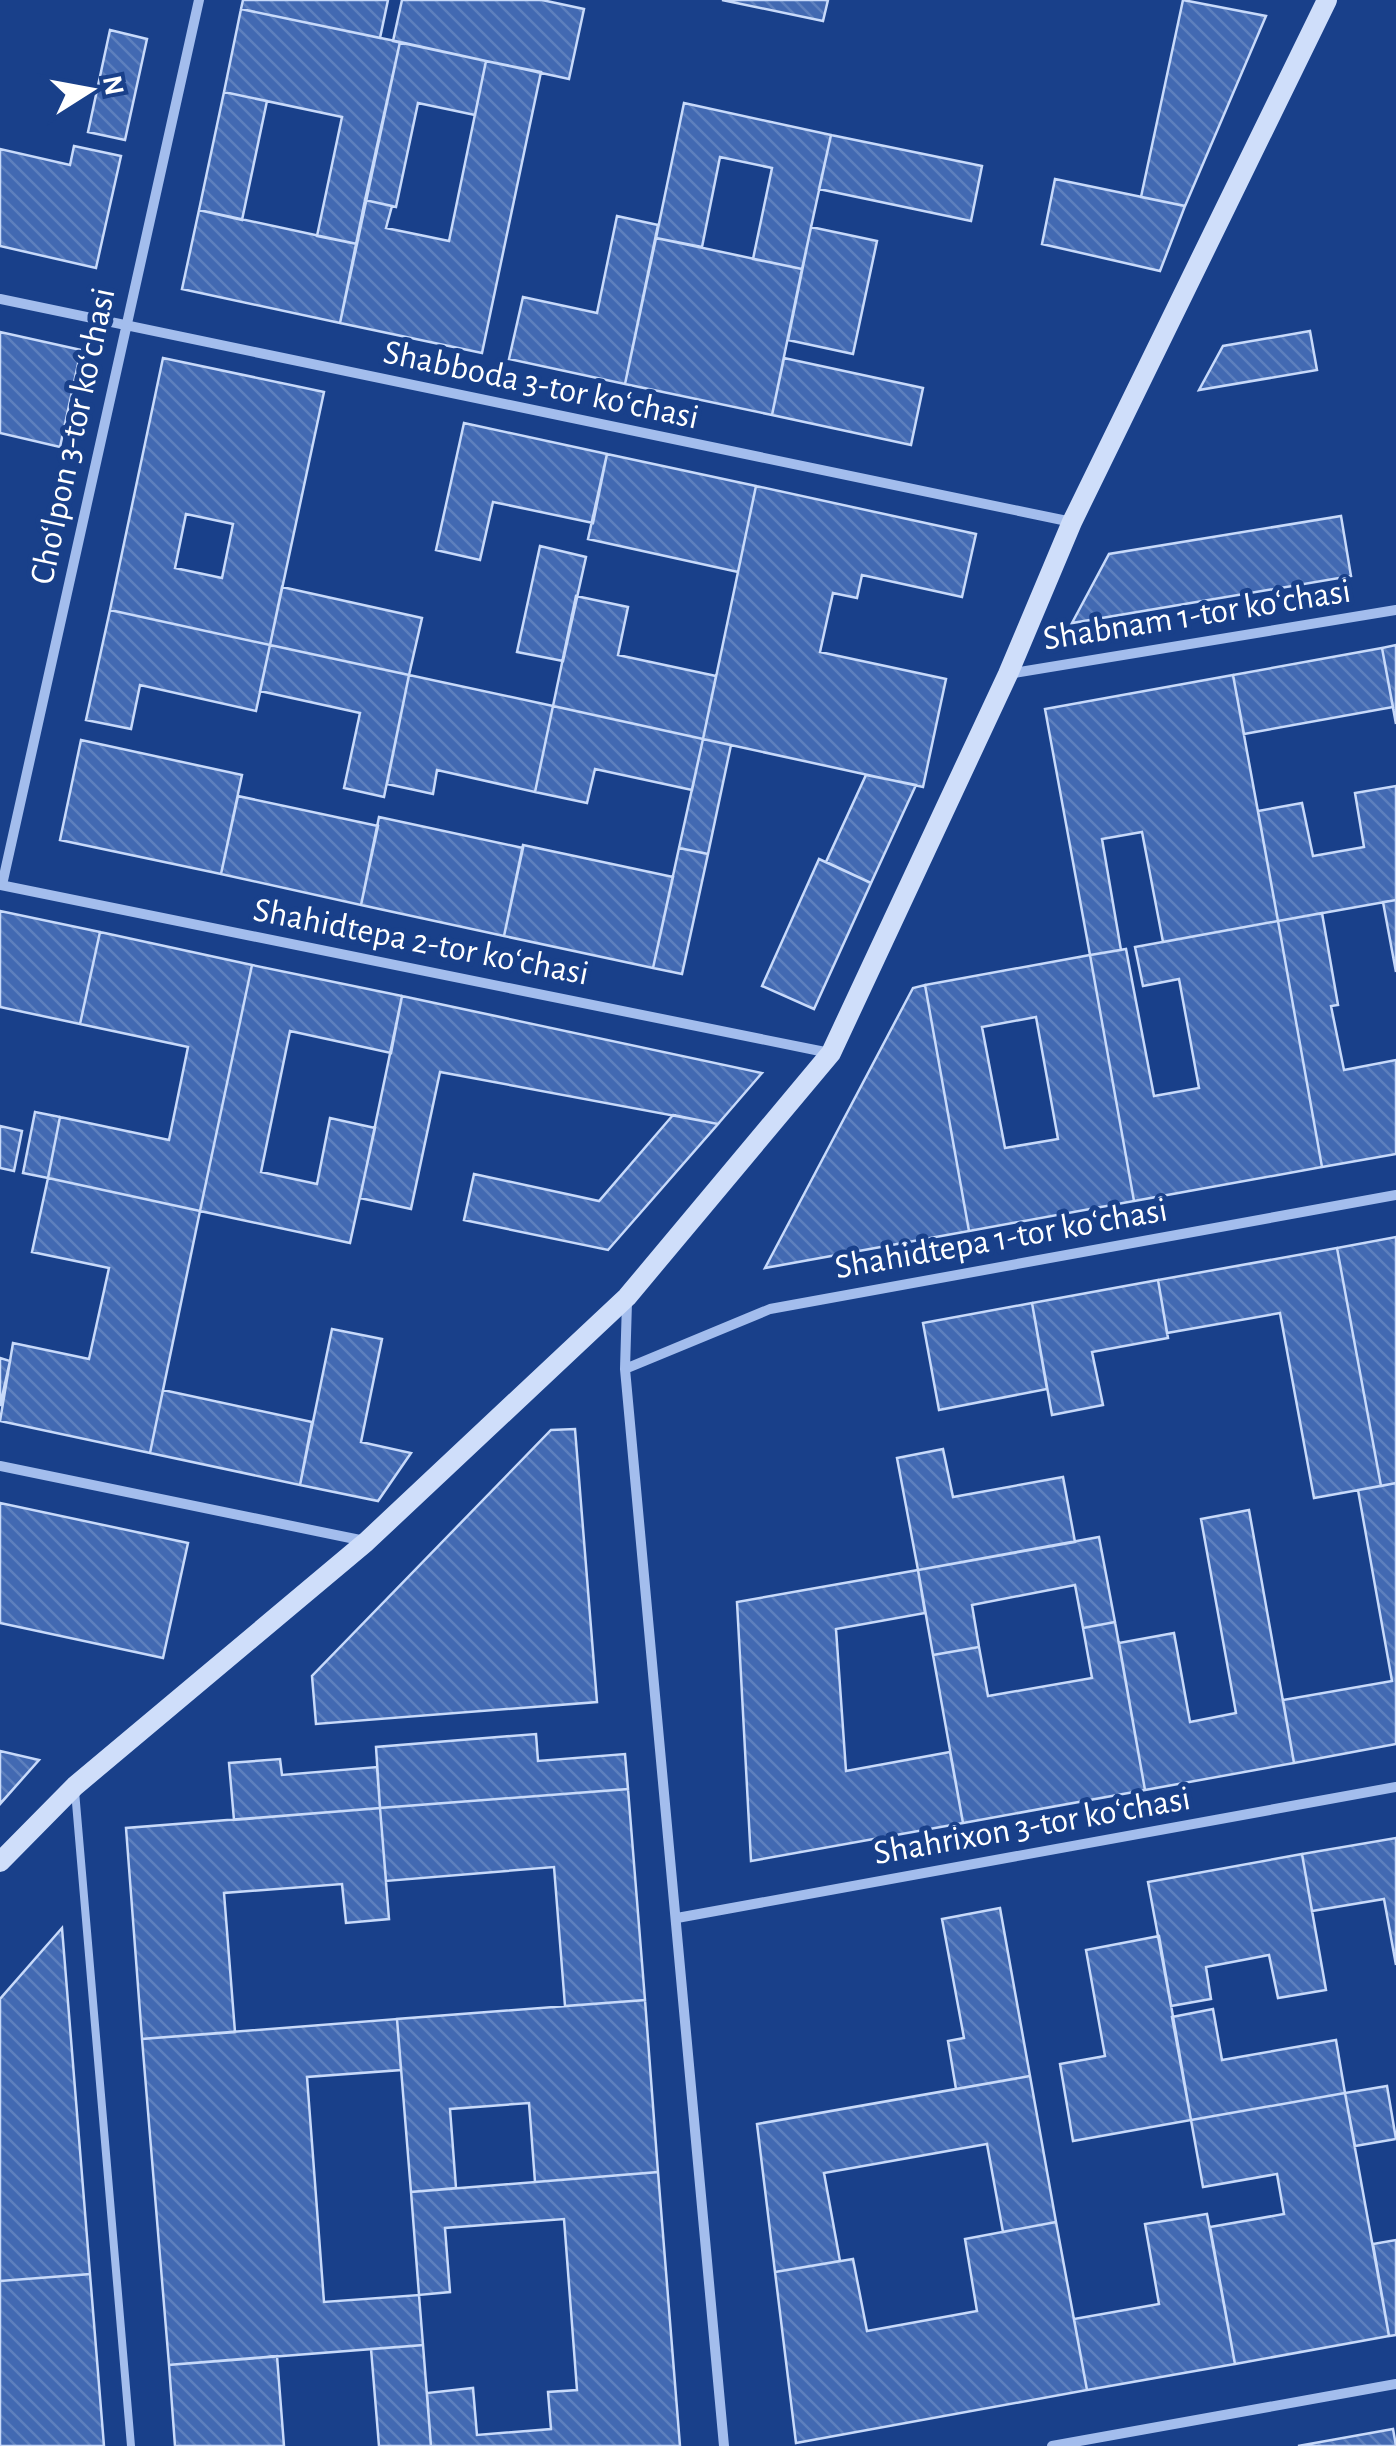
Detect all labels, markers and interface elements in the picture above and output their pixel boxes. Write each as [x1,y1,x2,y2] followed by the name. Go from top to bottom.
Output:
[40,40,140,140] north arrow
[97,73,128,98] text: N
[24,285,122,587] street label: Cho‘lpon 3-tor koʻchasi
[380,334,702,436] street label: Shabboda 3-tor koʻchasi
[1041,573,1353,657] street label: Shabnam 1-tor koʻchasi
[250,892,592,992] street label: Shahidtepa 2-tor koʻchasi
[832,1193,1170,1285] street label: Shahidtepa 1-tor koʻchasi
[871,1781,1193,1871] street label: Shahrixon 3-tor koʻchasi

